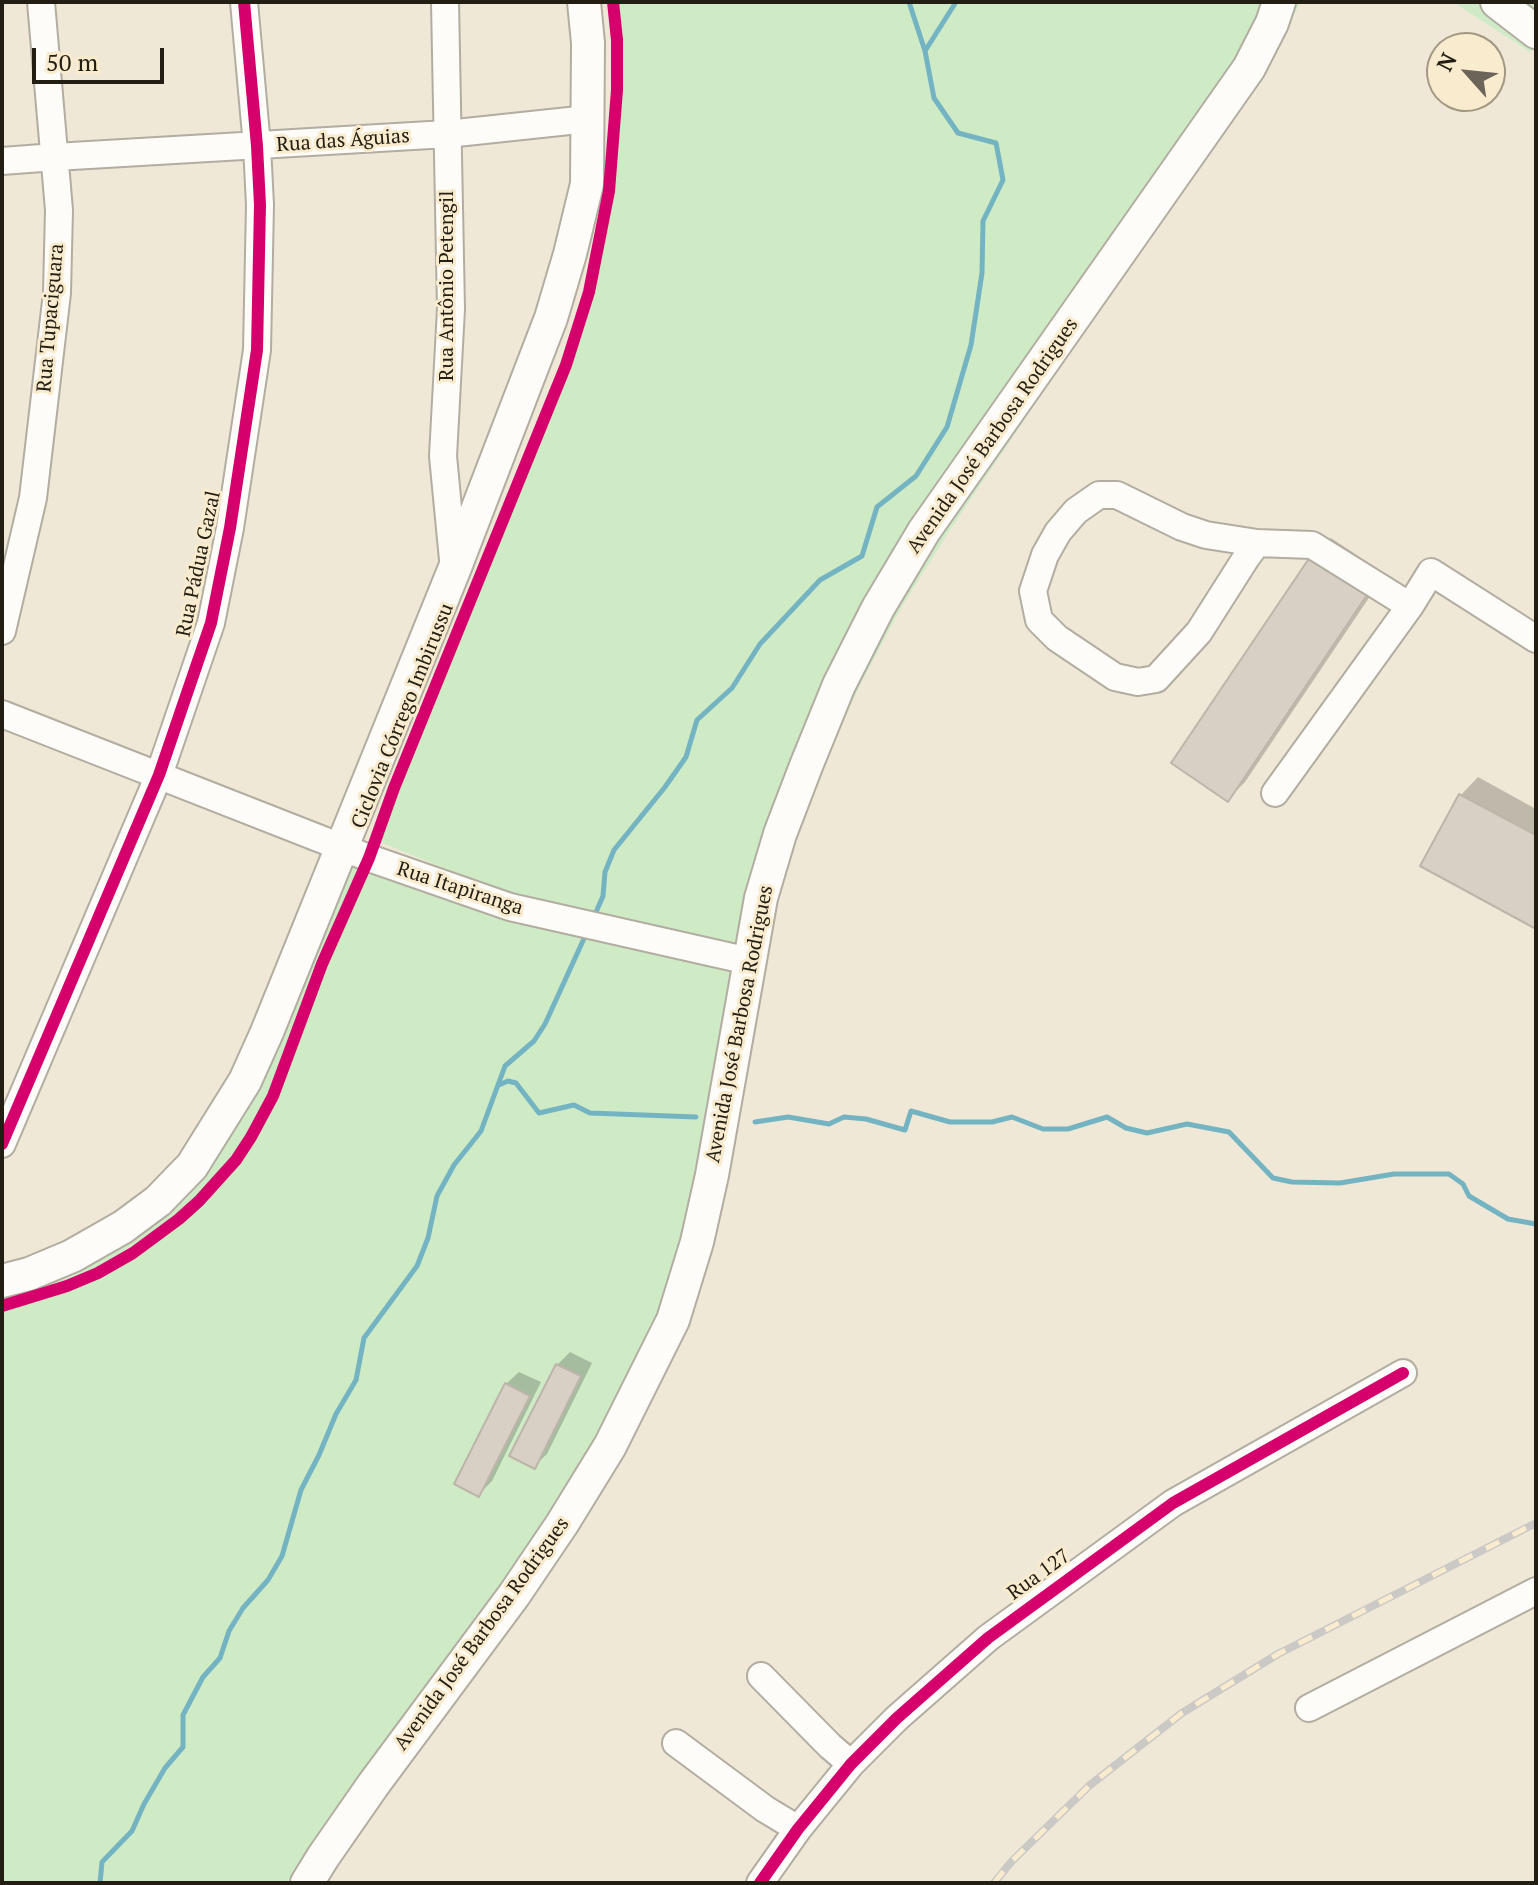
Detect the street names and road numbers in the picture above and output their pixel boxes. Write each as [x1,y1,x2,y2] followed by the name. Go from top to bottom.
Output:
[276,124,410,158] street label: Rua das Águias
[435,191,459,381] street label: Rua Antônio Petengil
[33,243,69,393] street label: Rua Tupaciguara
[902,314,1084,558] street label: Avenida José Barbosa Rodrigues
[172,489,226,639] street label: Rua Pádua Gazal
[347,600,459,832] street label: Ciclovia Córrego Imbirussu
[394,857,526,921] street label: Rua Itapiranga
[701,883,779,1165] street label: Avenida José Barbosa Rodrigues
[389,1513,575,1755] street label: Avenida José Barbosa Rodrigues
[1003,1544,1075,1606] street label: Rua 127

